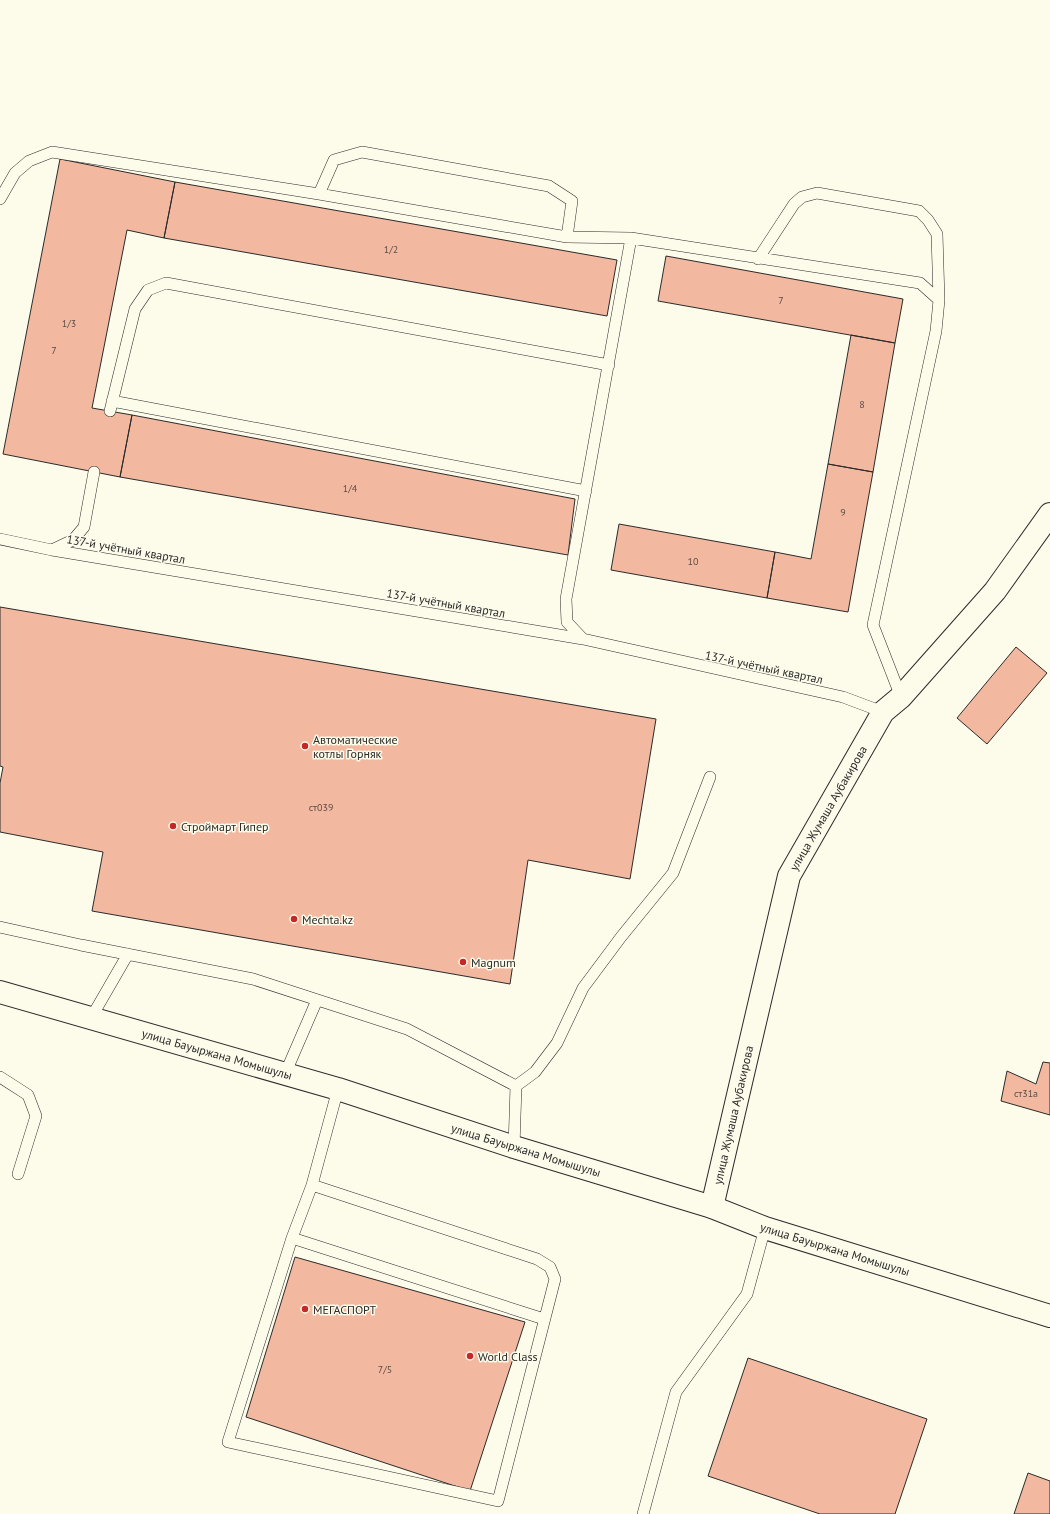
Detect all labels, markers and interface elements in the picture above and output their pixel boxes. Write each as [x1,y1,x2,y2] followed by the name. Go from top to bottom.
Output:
[384,243,398,256] house number: 1/2
[778,294,784,307] house number: 7
[62,317,76,330] house number: 1/3
[51,344,57,357] house number: 7
[859,398,865,411] house number: 8
[343,482,358,495] house number: 1/4
[840,506,846,519] house number: 9
[66,531,186,567] street label: 137-й учётный квартал
[688,555,699,568] house number: 10
[386,585,506,621] street label: 137-й учётный квартал
[704,647,824,687] street label: 137-й учётный квартал
[313,732,398,761] place label: Автоматические котлы Горняк
[300,741,310,751] marker: Автоматические котлы Горняк
[786,743,870,873] street label: улица Жумаша Аубакирова
[309,801,333,814] house number: ст039
[181,819,269,834] place label: Строймарт Гипер
[168,821,178,831] marker: Строймарт Гипер
[302,912,353,927] place label: Mechta.kz
[289,914,299,924] marker: Mechta.kz
[471,955,516,970] place label: Magnum
[458,957,468,967] marker: Magnum
[140,1025,294,1083] street label: улица Бауыржана Момышулы
[710,1044,756,1186] street label: улица Жумаша Аубакирова
[1014,1087,1038,1100] house number: ст31а
[449,1120,603,1180] street label: улица Бауыржана Момышулы
[758,1219,912,1279] street label: улица Бауыржана Момышулы
[313,1302,377,1317] place label: МЕГАСПОРТ
[300,1304,310,1314] marker: МЕГАСПОРТ
[478,1349,538,1364] place label: World Class
[465,1351,475,1361] marker: World Class
[378,1363,392,1376] house number: 7/5

